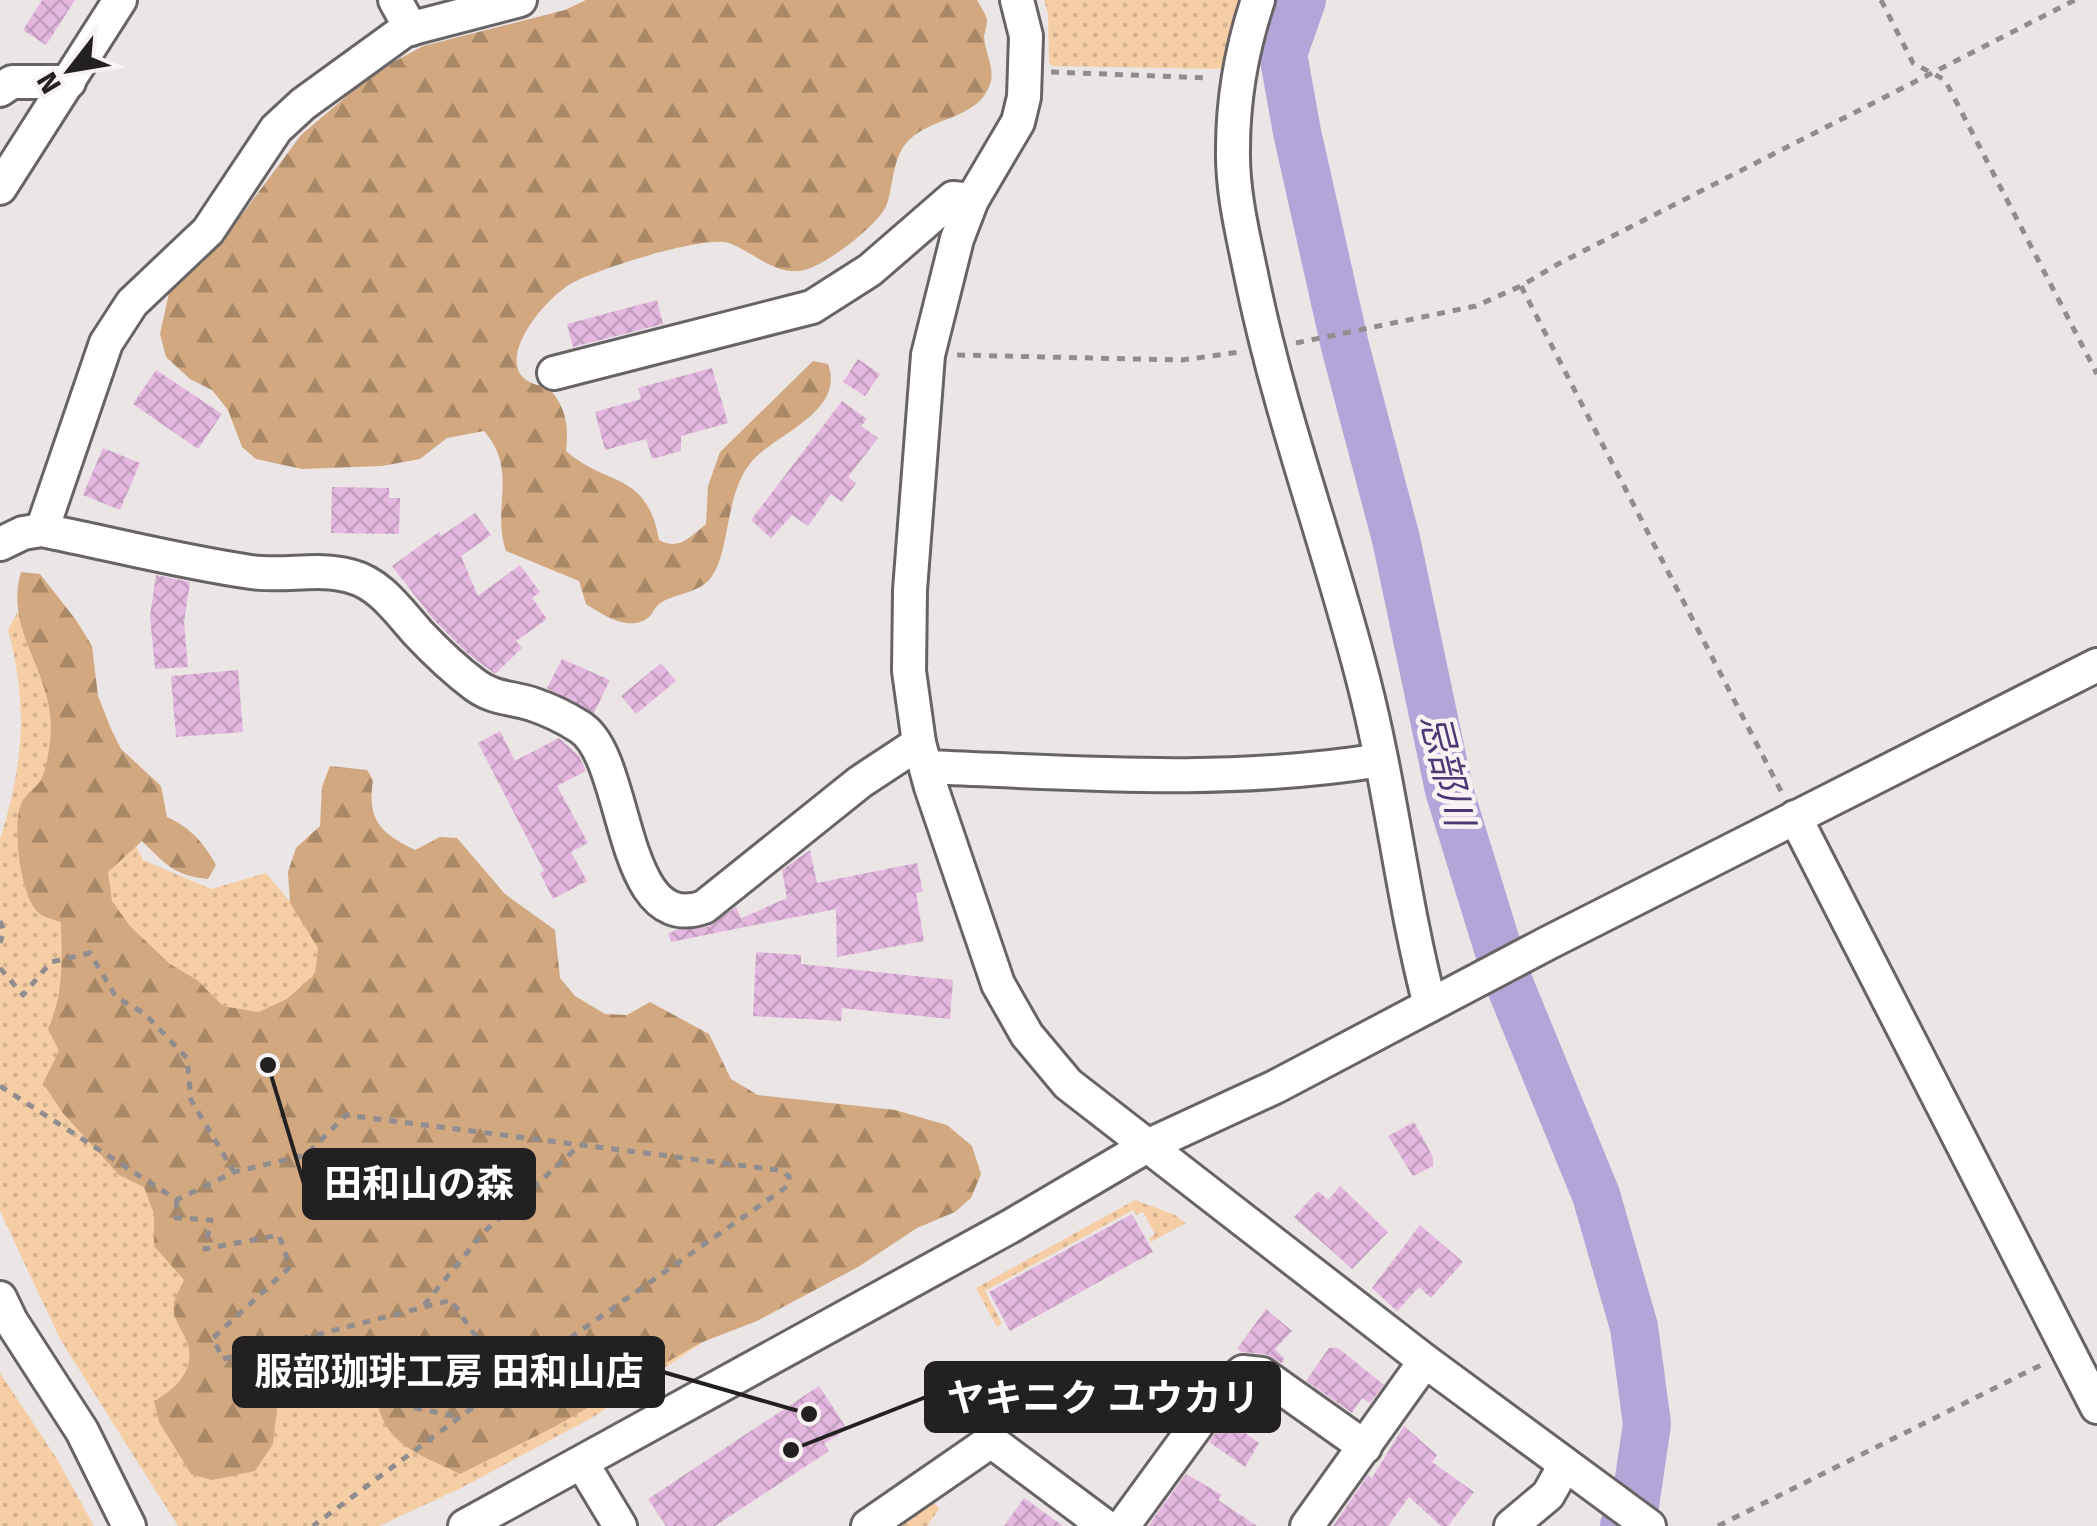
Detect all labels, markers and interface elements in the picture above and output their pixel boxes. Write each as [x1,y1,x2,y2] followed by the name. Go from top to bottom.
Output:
[20,20,120,120] north arrow
[30,66,68,99] text: N
[1411,709,1484,835] water label: 忌部川
[304,1150,534,1218] callout: 田和山の森
[324,1161,514,1207] text: 田和山の森
[234,1338,663,1406] callout: 服部珈琲工房 田和山店
[254,1349,644,1395] text: 服部珈琲工房 田和山店
[926,1363,1279,1431] callout: ヤキニク ユウカリ
[946,1375,1260,1421] text: ヤキニク ユウカリ

